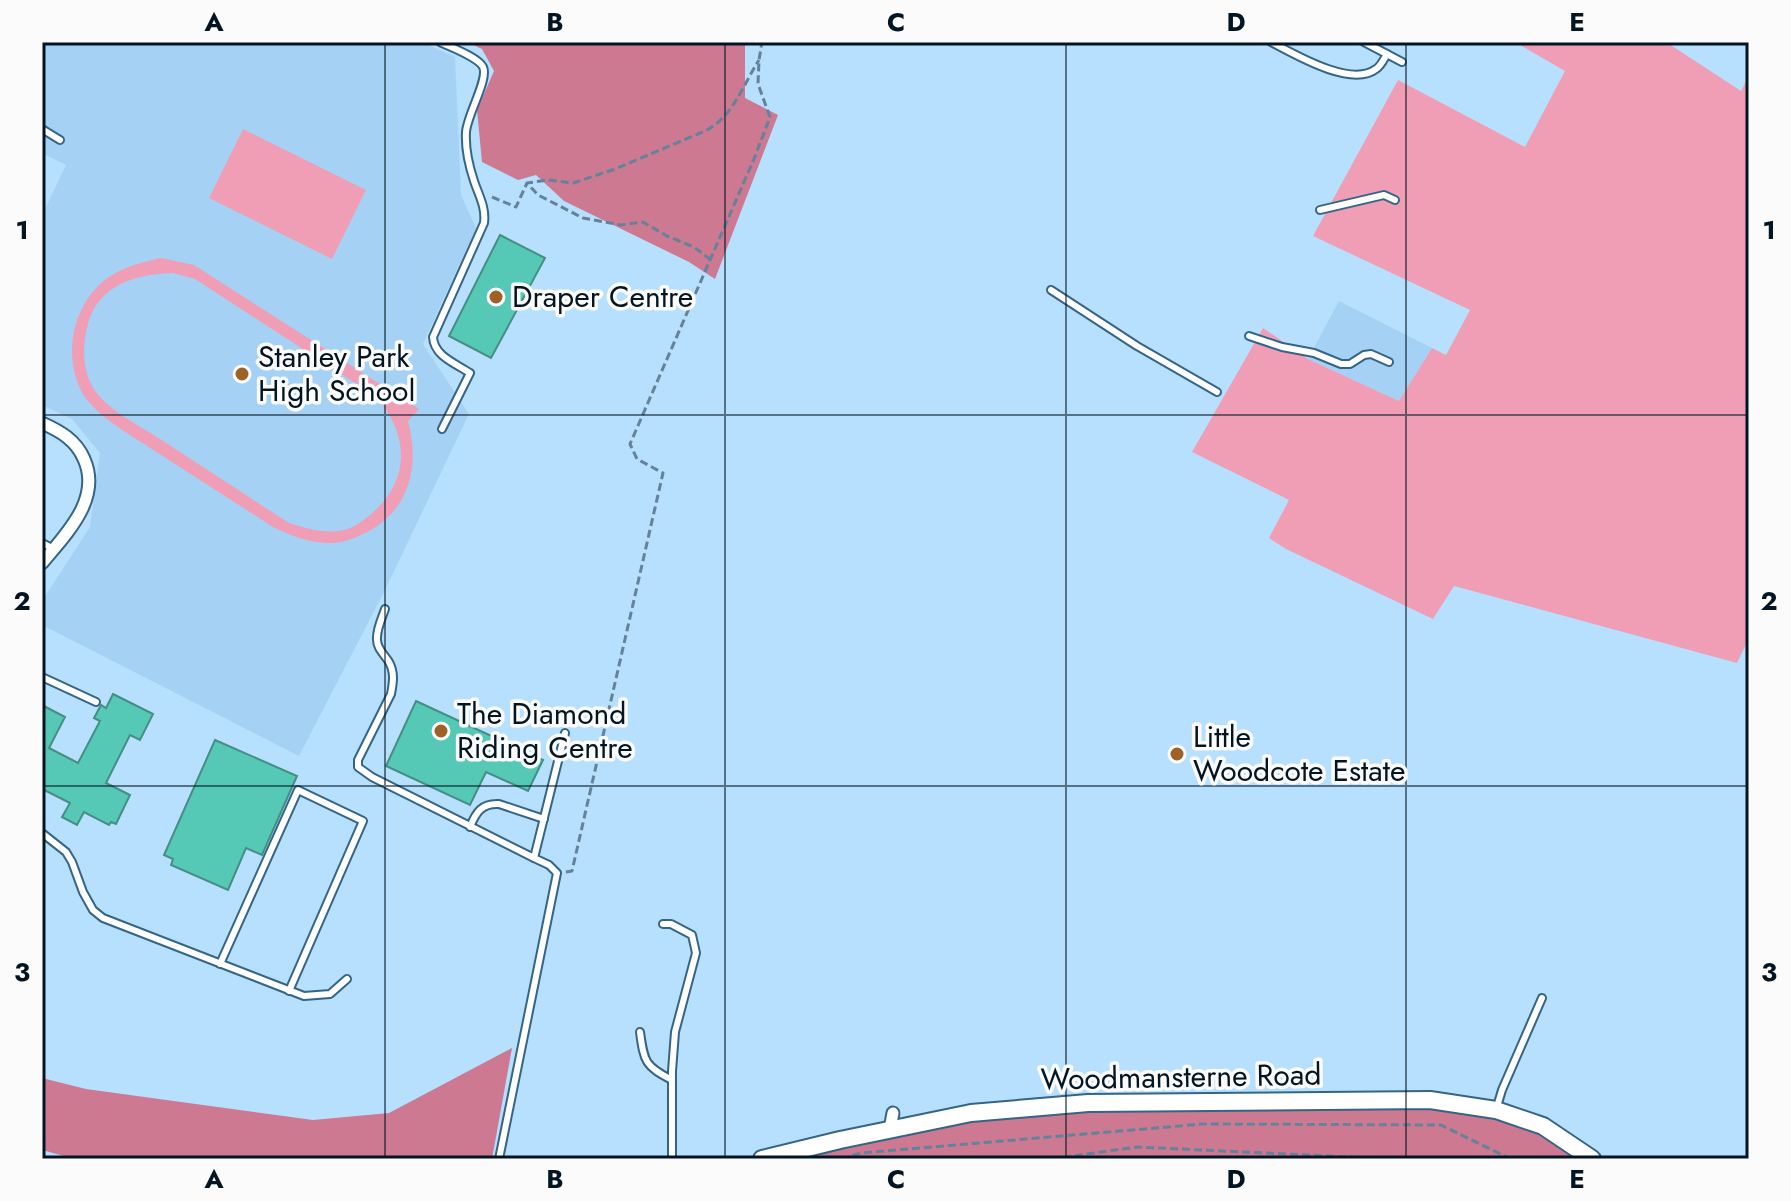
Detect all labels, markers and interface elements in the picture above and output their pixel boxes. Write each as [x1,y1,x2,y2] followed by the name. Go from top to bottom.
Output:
[203,3,224,41] text: A
[546,3,564,41] text: B
[887,3,905,41] text: C
[1226,3,1246,41] text: D
[1569,3,1585,41] text: E
[15,211,29,249] text: 1
[1762,211,1776,249] text: 1
[512,275,693,318] place label: Draper Centre
[487,288,505,306] marker: Draper Centre
[258,335,415,412] place label: Stanley Park High School
[233,365,251,383] marker: Stanley Park High School
[13,582,31,620] text: 2
[1760,582,1778,620] text: 2
[457,692,633,769] place label: The Diamond Riding Centre
[1193,715,1405,792] place label: Little Woodcote Estate
[432,722,450,740] marker: The Diamond Riding Centre
[1168,745,1186,763] marker: Little Woodcote Estate
[14,953,30,991] text: 3
[1761,953,1777,991] text: 3
[1040,1053,1322,1100] street label: Woodmansterne Road
[203,1160,224,1198] text: A
[546,1160,564,1198] text: B
[887,1160,905,1198] text: C
[1226,1160,1246,1198] text: D
[1569,1160,1585,1198] text: E

